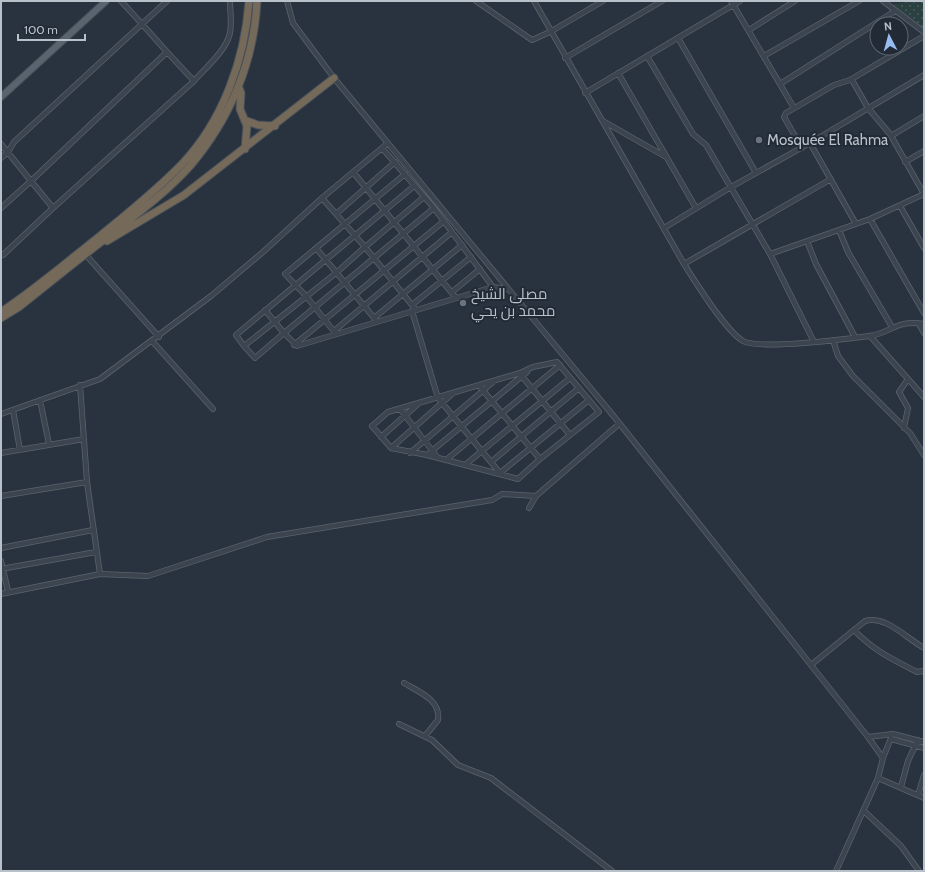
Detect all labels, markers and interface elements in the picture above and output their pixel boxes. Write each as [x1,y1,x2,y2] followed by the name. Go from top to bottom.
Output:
[18,16,85,42] scale bar
[869,16,909,56] north arrow
[883,19,893,33] text: N
[24,22,58,37] text: 100 m
[767,131,889,149] place label: Mosquée El Rahma
[754,135,764,145] marker: Mosquée El Rahma
[471,285,555,323] place label: مصلى الشيخ محمد بن يحي
[458,298,468,308] marker: مصلى الشيخ محمد بن يحي

